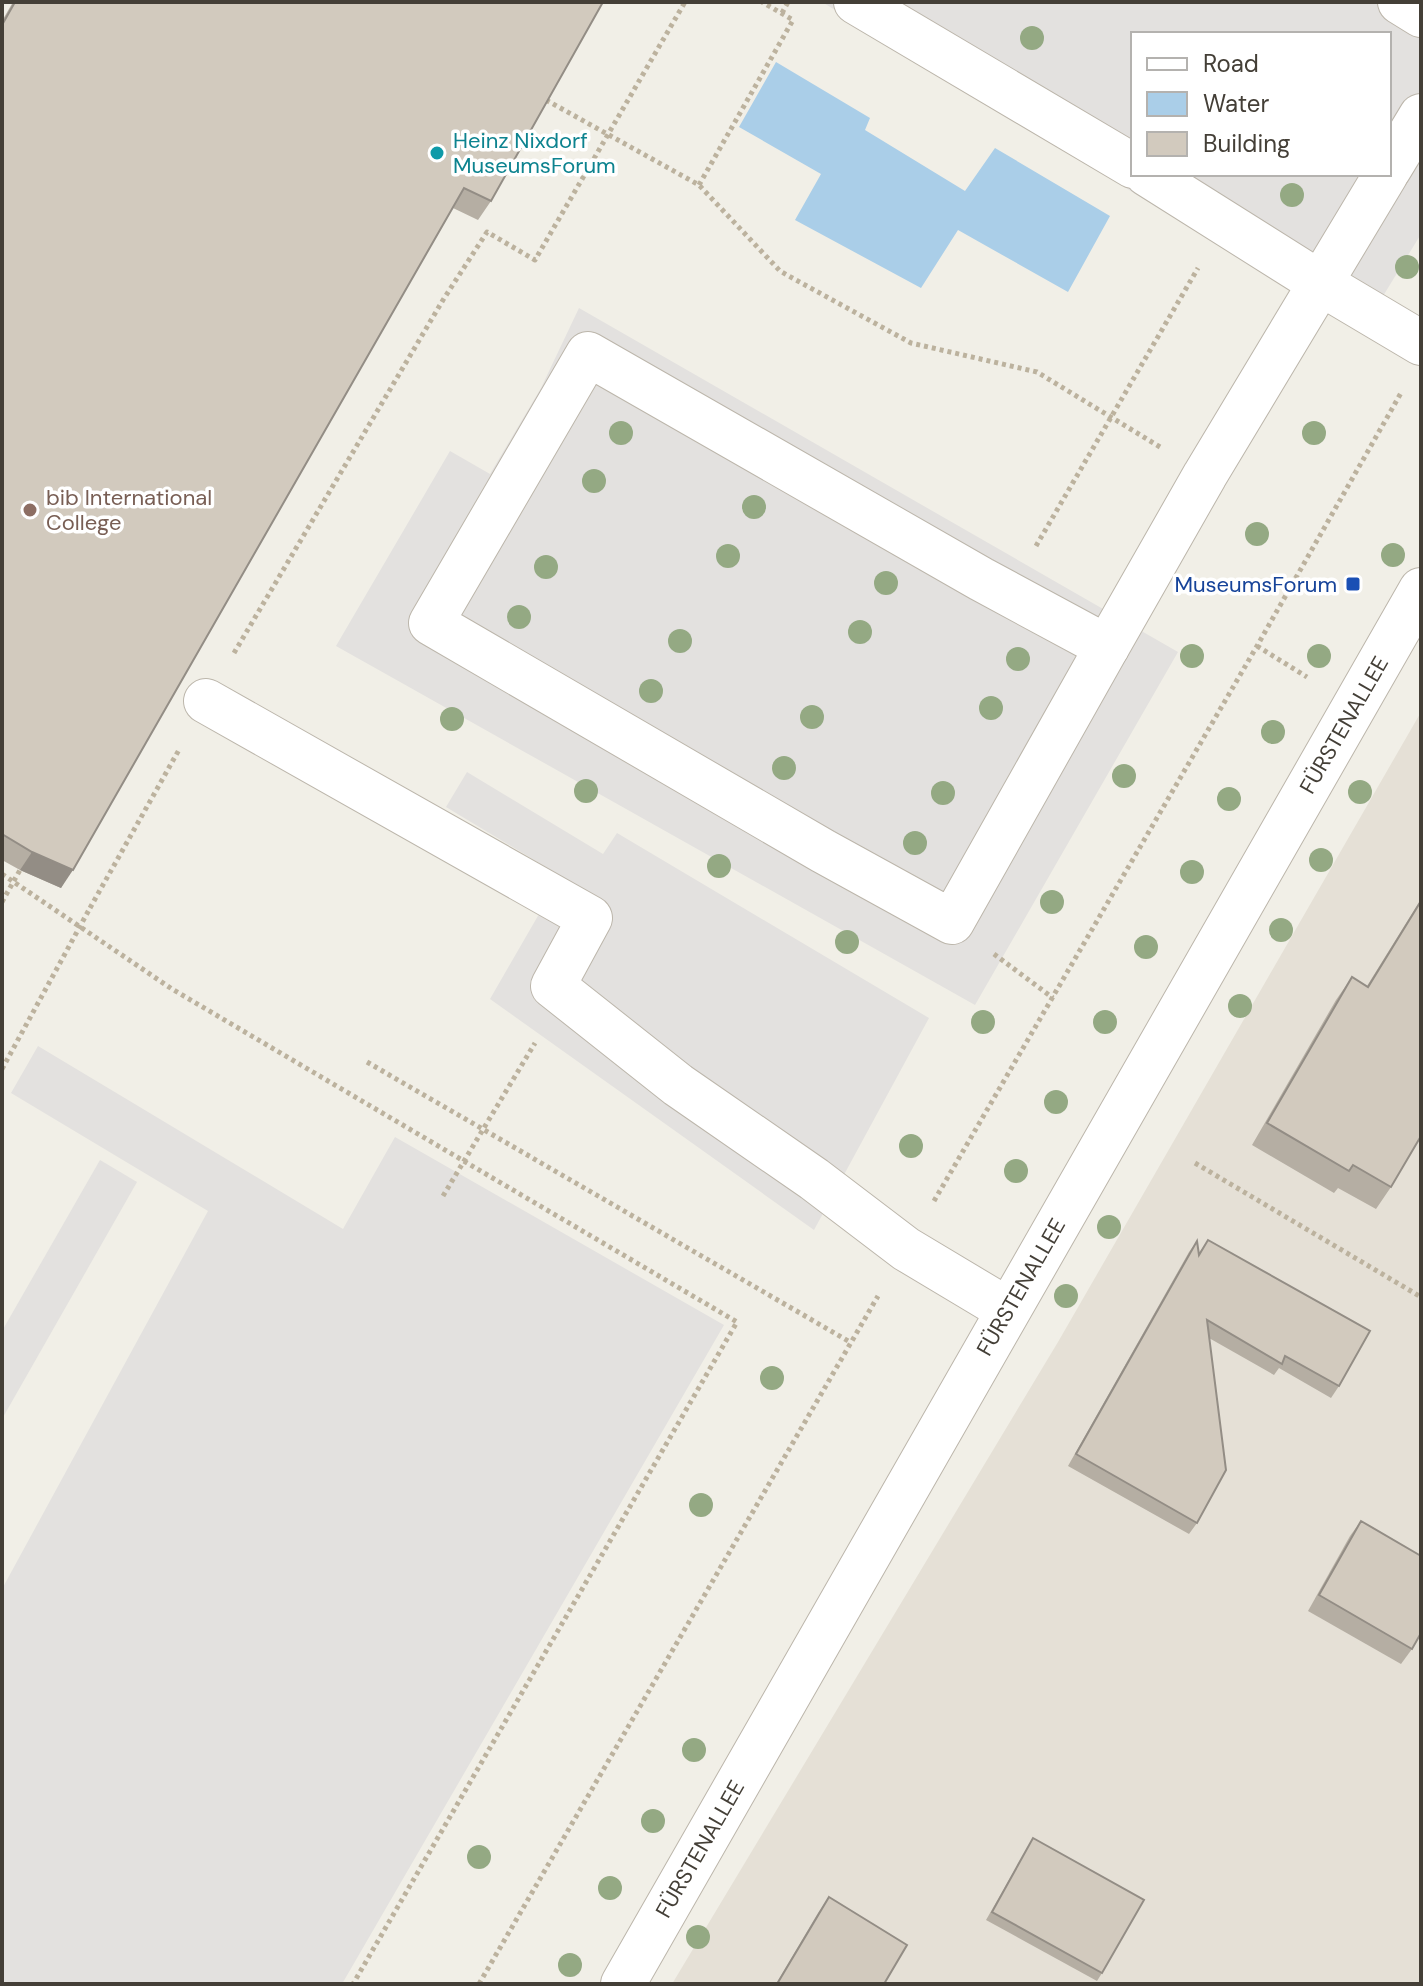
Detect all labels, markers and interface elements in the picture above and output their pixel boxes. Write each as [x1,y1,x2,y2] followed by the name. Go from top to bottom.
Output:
[1131,32,1391,176] legend
[1203,48,1259,79] text: Road
[1203,88,1269,119] text: Water
[453,126,616,180] place label: Heinz Nixdorf MuseumsForum
[1203,128,1290,159] text: Building
[428,144,446,162] marker: Heinz Nixdorf MuseumsForum
[46,483,212,537] place label: bib International College
[21,501,39,519] marker: bib International College
[1174,570,1337,599] place label: MuseumsForum
[1344,575,1362,593] marker: MuseumsForum
[1293,651,1395,799] street label: FÜRSTENALLEE
[970,1213,1072,1361] street label: FÜRSTENALLEE
[649,1775,751,1923] street label: FÜRSTENALLEE

